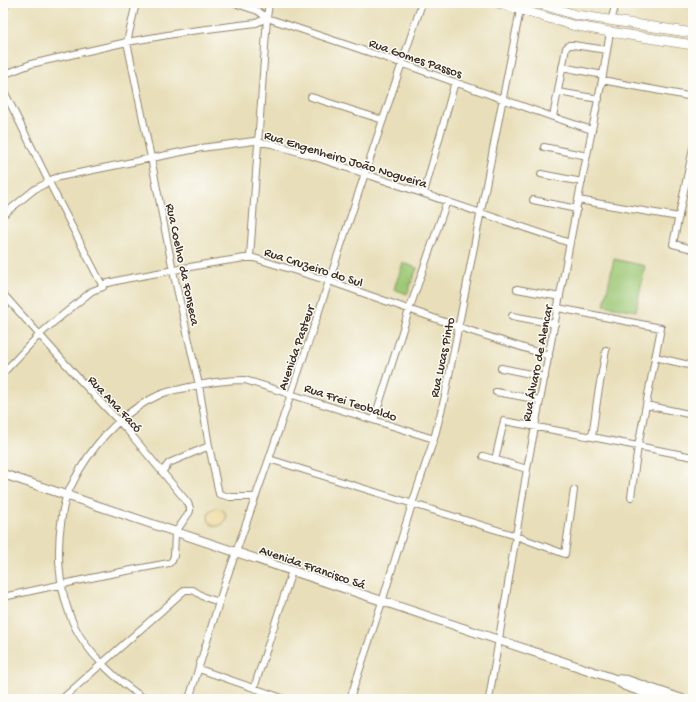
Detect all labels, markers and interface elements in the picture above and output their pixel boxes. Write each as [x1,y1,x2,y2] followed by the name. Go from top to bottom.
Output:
[367,36,465,83] street label: Rua Gomes Passos
[262,128,429,193] street label: Rua Engenheiro João Nogueira
[161,202,202,327] street label: Rua Coelho da Fonseca
[262,245,365,291] street label: Rua Cruzeiro do Sul
[276,302,319,392] street label: Avenida Pasteur
[519,302,557,423] street label: Rua Álvaro de Alencar
[428,316,459,399] street label: Rua Lucas Pinto
[84,373,145,436] street label: Rua Ana Facó
[302,381,399,426] street label: Rua Frei Teobaldo
[257,543,368,594] street label: Avenida Francisco Sá

